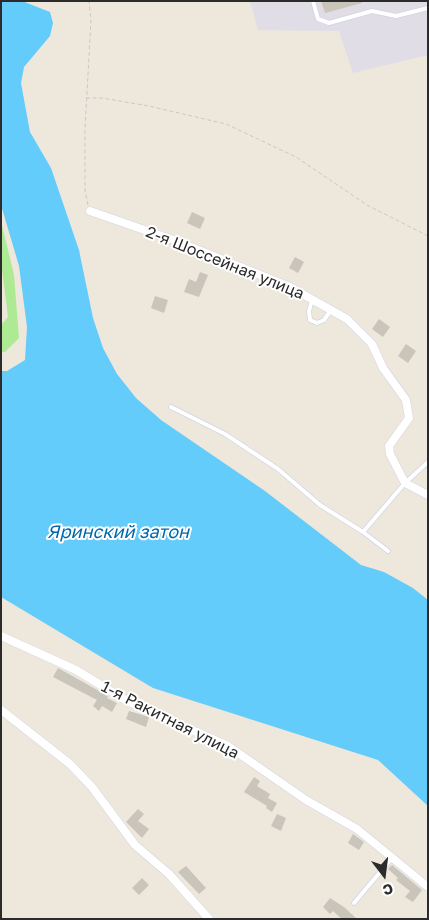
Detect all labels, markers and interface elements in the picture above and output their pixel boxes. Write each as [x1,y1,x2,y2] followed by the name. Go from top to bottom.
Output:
[143,222,307,304] street label: 2-я Шоссейная улица
[47,521,189,543] water label: Яринский затон
[98,677,242,763] street label: 1-я Ракитная улица
[359,850,409,900] north arrow
[381,880,395,899] text: С

